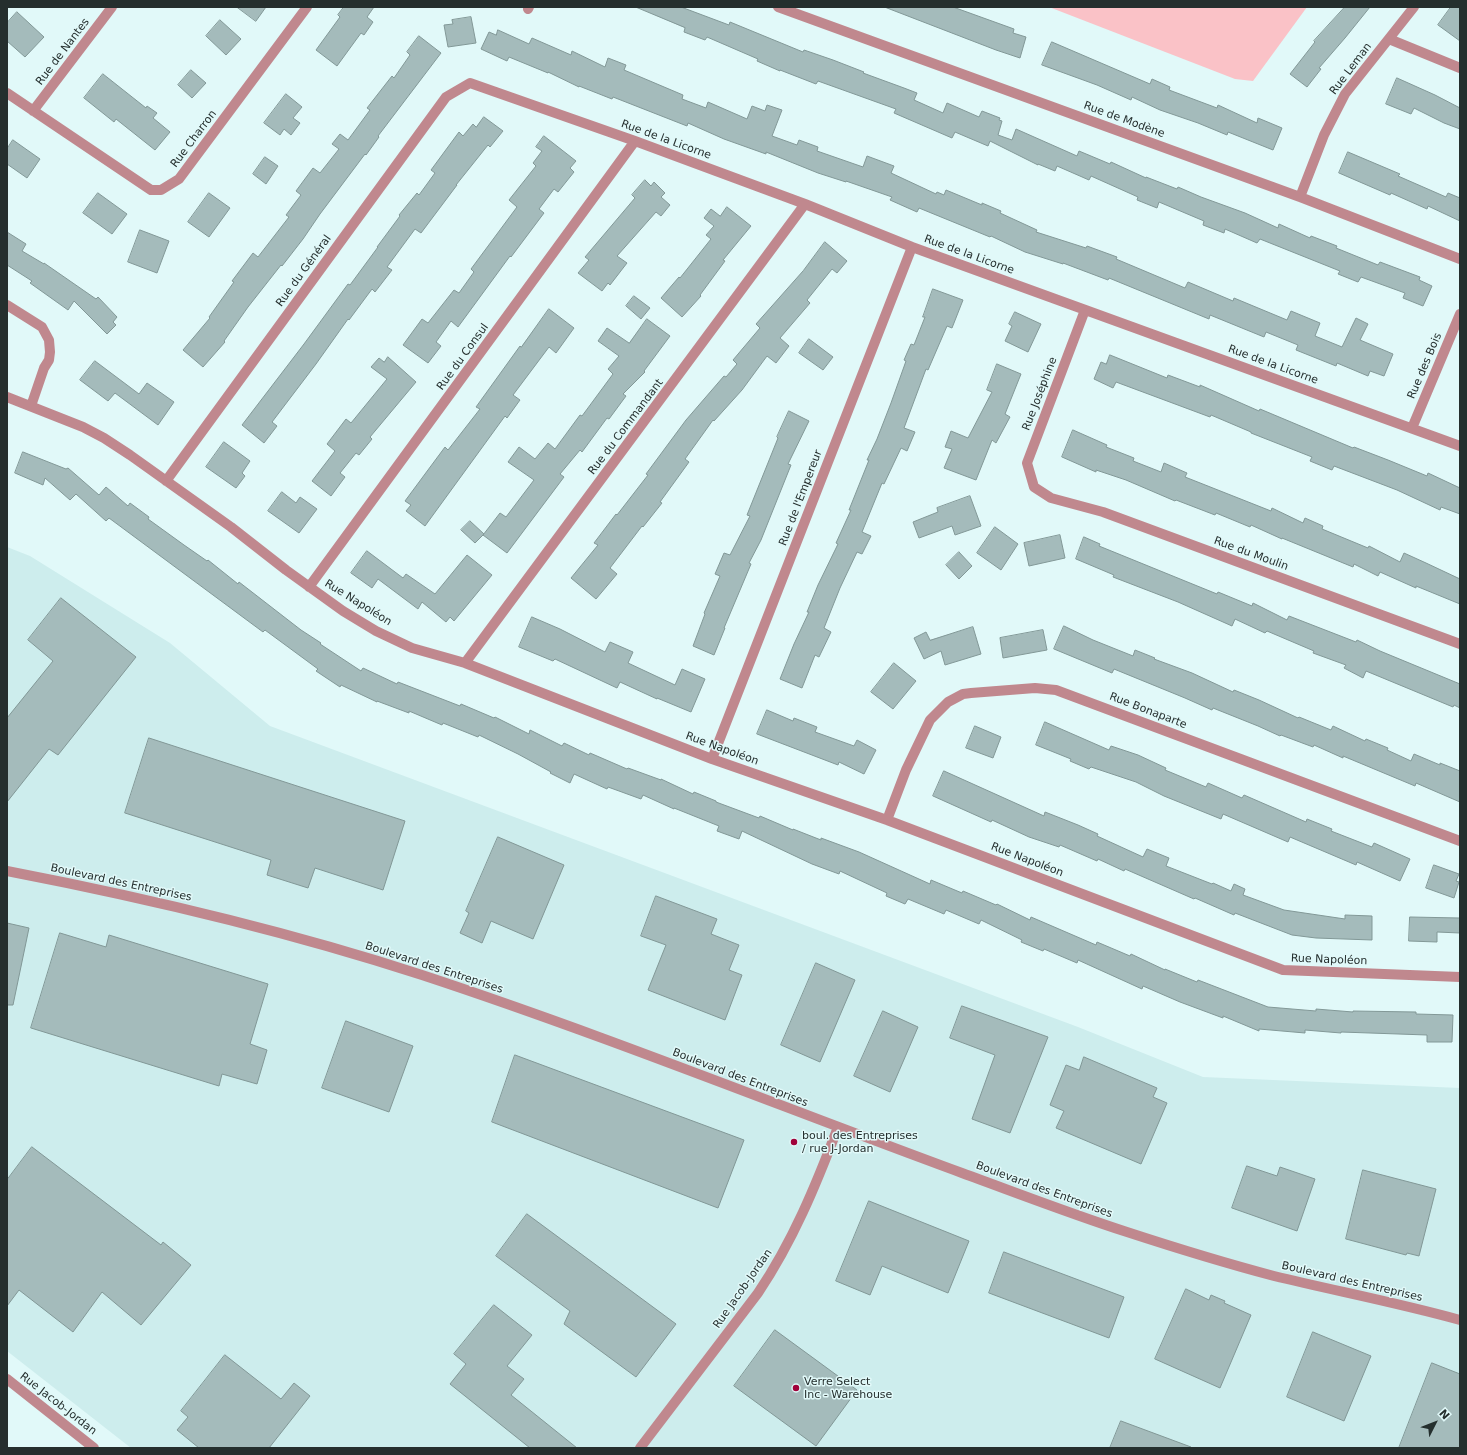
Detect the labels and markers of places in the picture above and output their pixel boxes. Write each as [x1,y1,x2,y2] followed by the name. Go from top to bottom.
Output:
[802,1129,918,1155] place label: boul. des Entreprises / rue J-Jordan
[789,1137,799,1147] marker: boul. des Entreprises / rue J-Jordan
[804,1375,892,1401] place label: Verre Select Inc - Warehouse
[791,1383,801,1393] marker: Verre Select Inc - Warehouse

